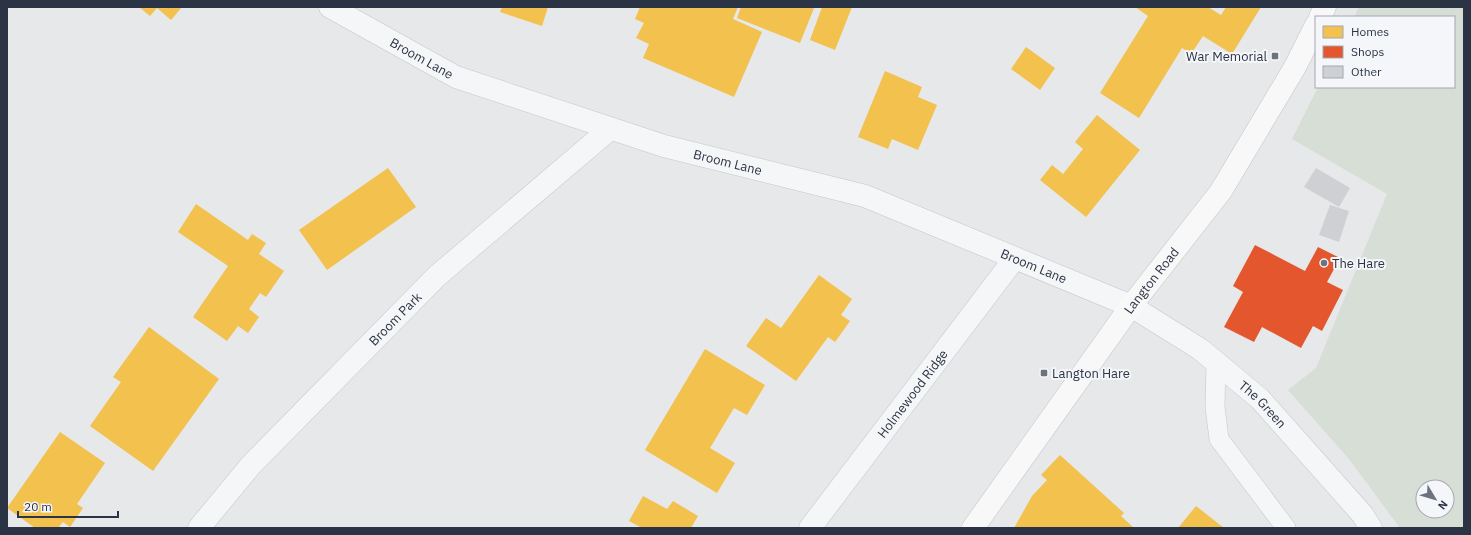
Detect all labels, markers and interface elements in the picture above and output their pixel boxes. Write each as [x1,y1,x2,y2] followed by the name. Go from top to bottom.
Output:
[1315,16,1455,88] legend
[1351,24,1389,39] text: Homes
[387,34,457,82] street label: Broom Lane
[1351,44,1384,59] text: Shops
[1186,48,1267,65] place label: War Memorial
[1270,51,1280,61] marker: War Memorial
[1351,64,1382,79] text: Other
[692,145,764,179] street label: Broom Lane
[1120,244,1182,317] street label: Langton Road
[998,245,1069,287] street label: Broom Lane
[1332,255,1385,272] place label: The Hare
[1319,258,1329,268] marker: The Hare
[365,288,425,349] street label: Broom Park
[873,346,951,441] street label: Holmewood Ridge
[1052,365,1130,382] place label: Langton Hare
[1039,368,1049,378] marker: Langton Hare
[1236,377,1290,431] street label: The Green
[1415,479,1455,519] north arrow
[18,493,118,519] scale bar
[1435,498,1451,513] text: N
[24,499,52,514] text: 20 m

